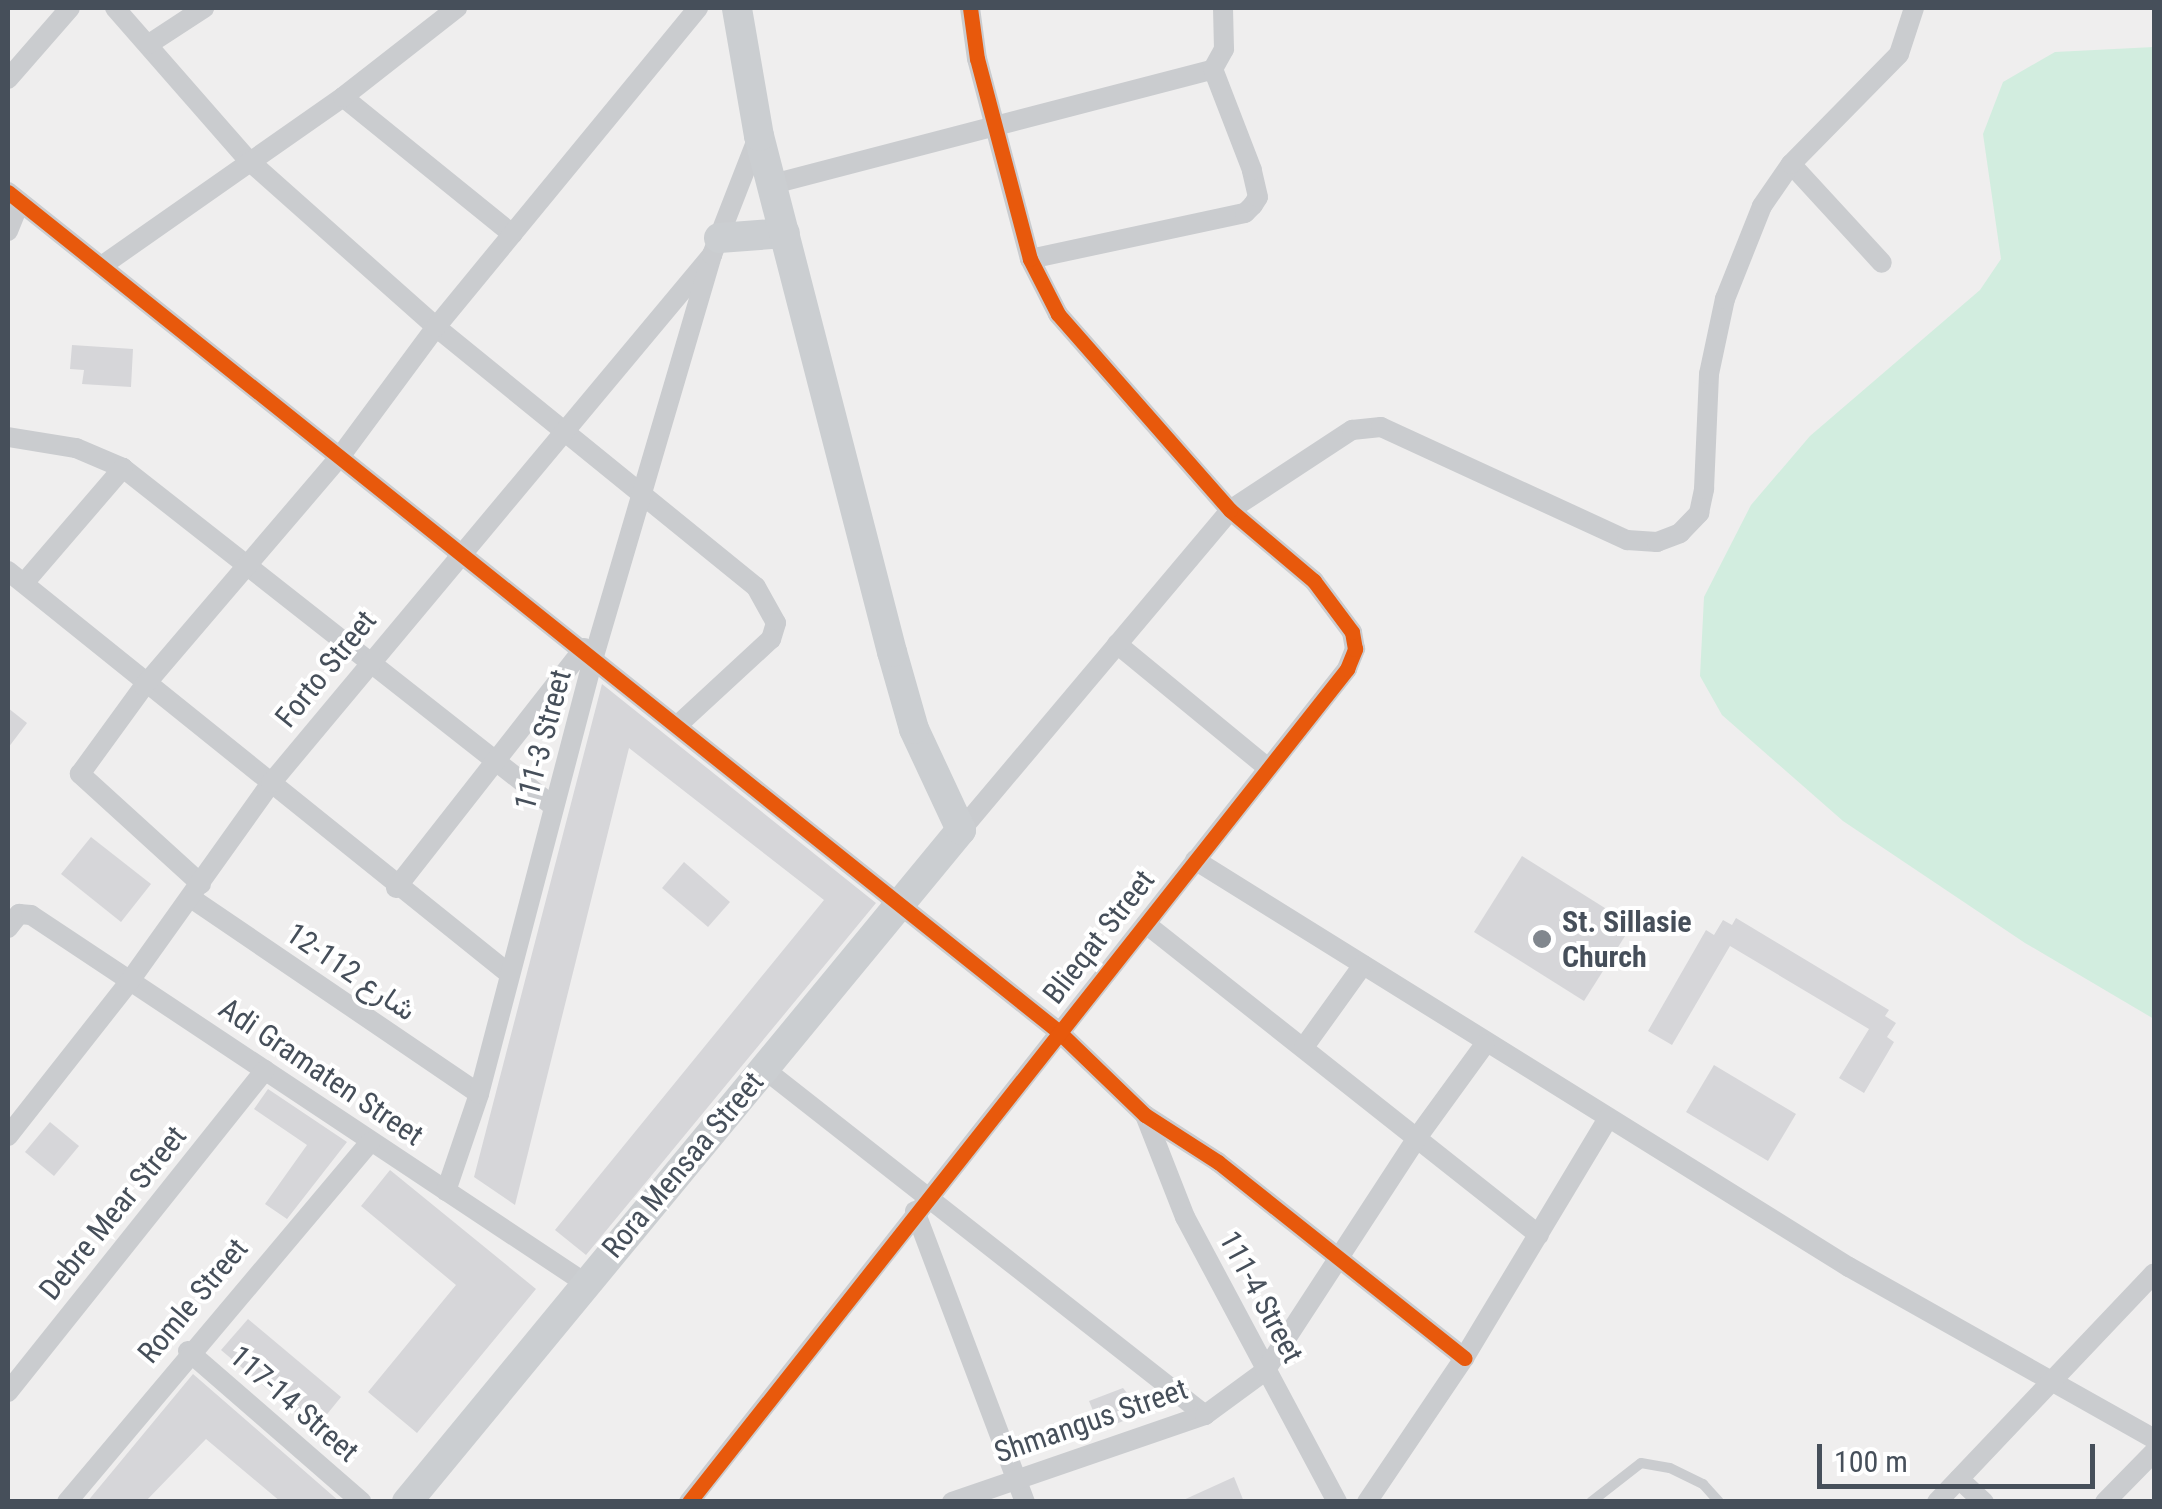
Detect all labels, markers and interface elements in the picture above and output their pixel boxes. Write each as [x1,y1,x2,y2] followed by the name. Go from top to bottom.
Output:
[268,603,384,735] street label: Forto Street
[507,666,579,814] street label: 111-3 Street
[1036,863,1162,1011] street label: Blieqat Street
[1562,904,1692,974] place label: St. Sillasie Church
[279,915,423,1029] street label: شارع 112-12
[1531,928,1553,950] marker: St. Sillasie Church
[212,990,430,1154] street label: Adi Gramaten Street
[595,1065,771,1265] street label: Rora Mensaa Street
[32,1119,194,1307] street label: Debre Mear Street
[1211,1225,1311,1369] street label: 111-4 Street
[130,1231,256,1371] street label: Romle Street
[222,1338,366,1470] street label: 117-14 Street
[990,1371,1192,1471] street label: Shmangus Street
[1822,1424,2100,1486] scale bar
[1834,1444,1908,1479] text: 100 m

